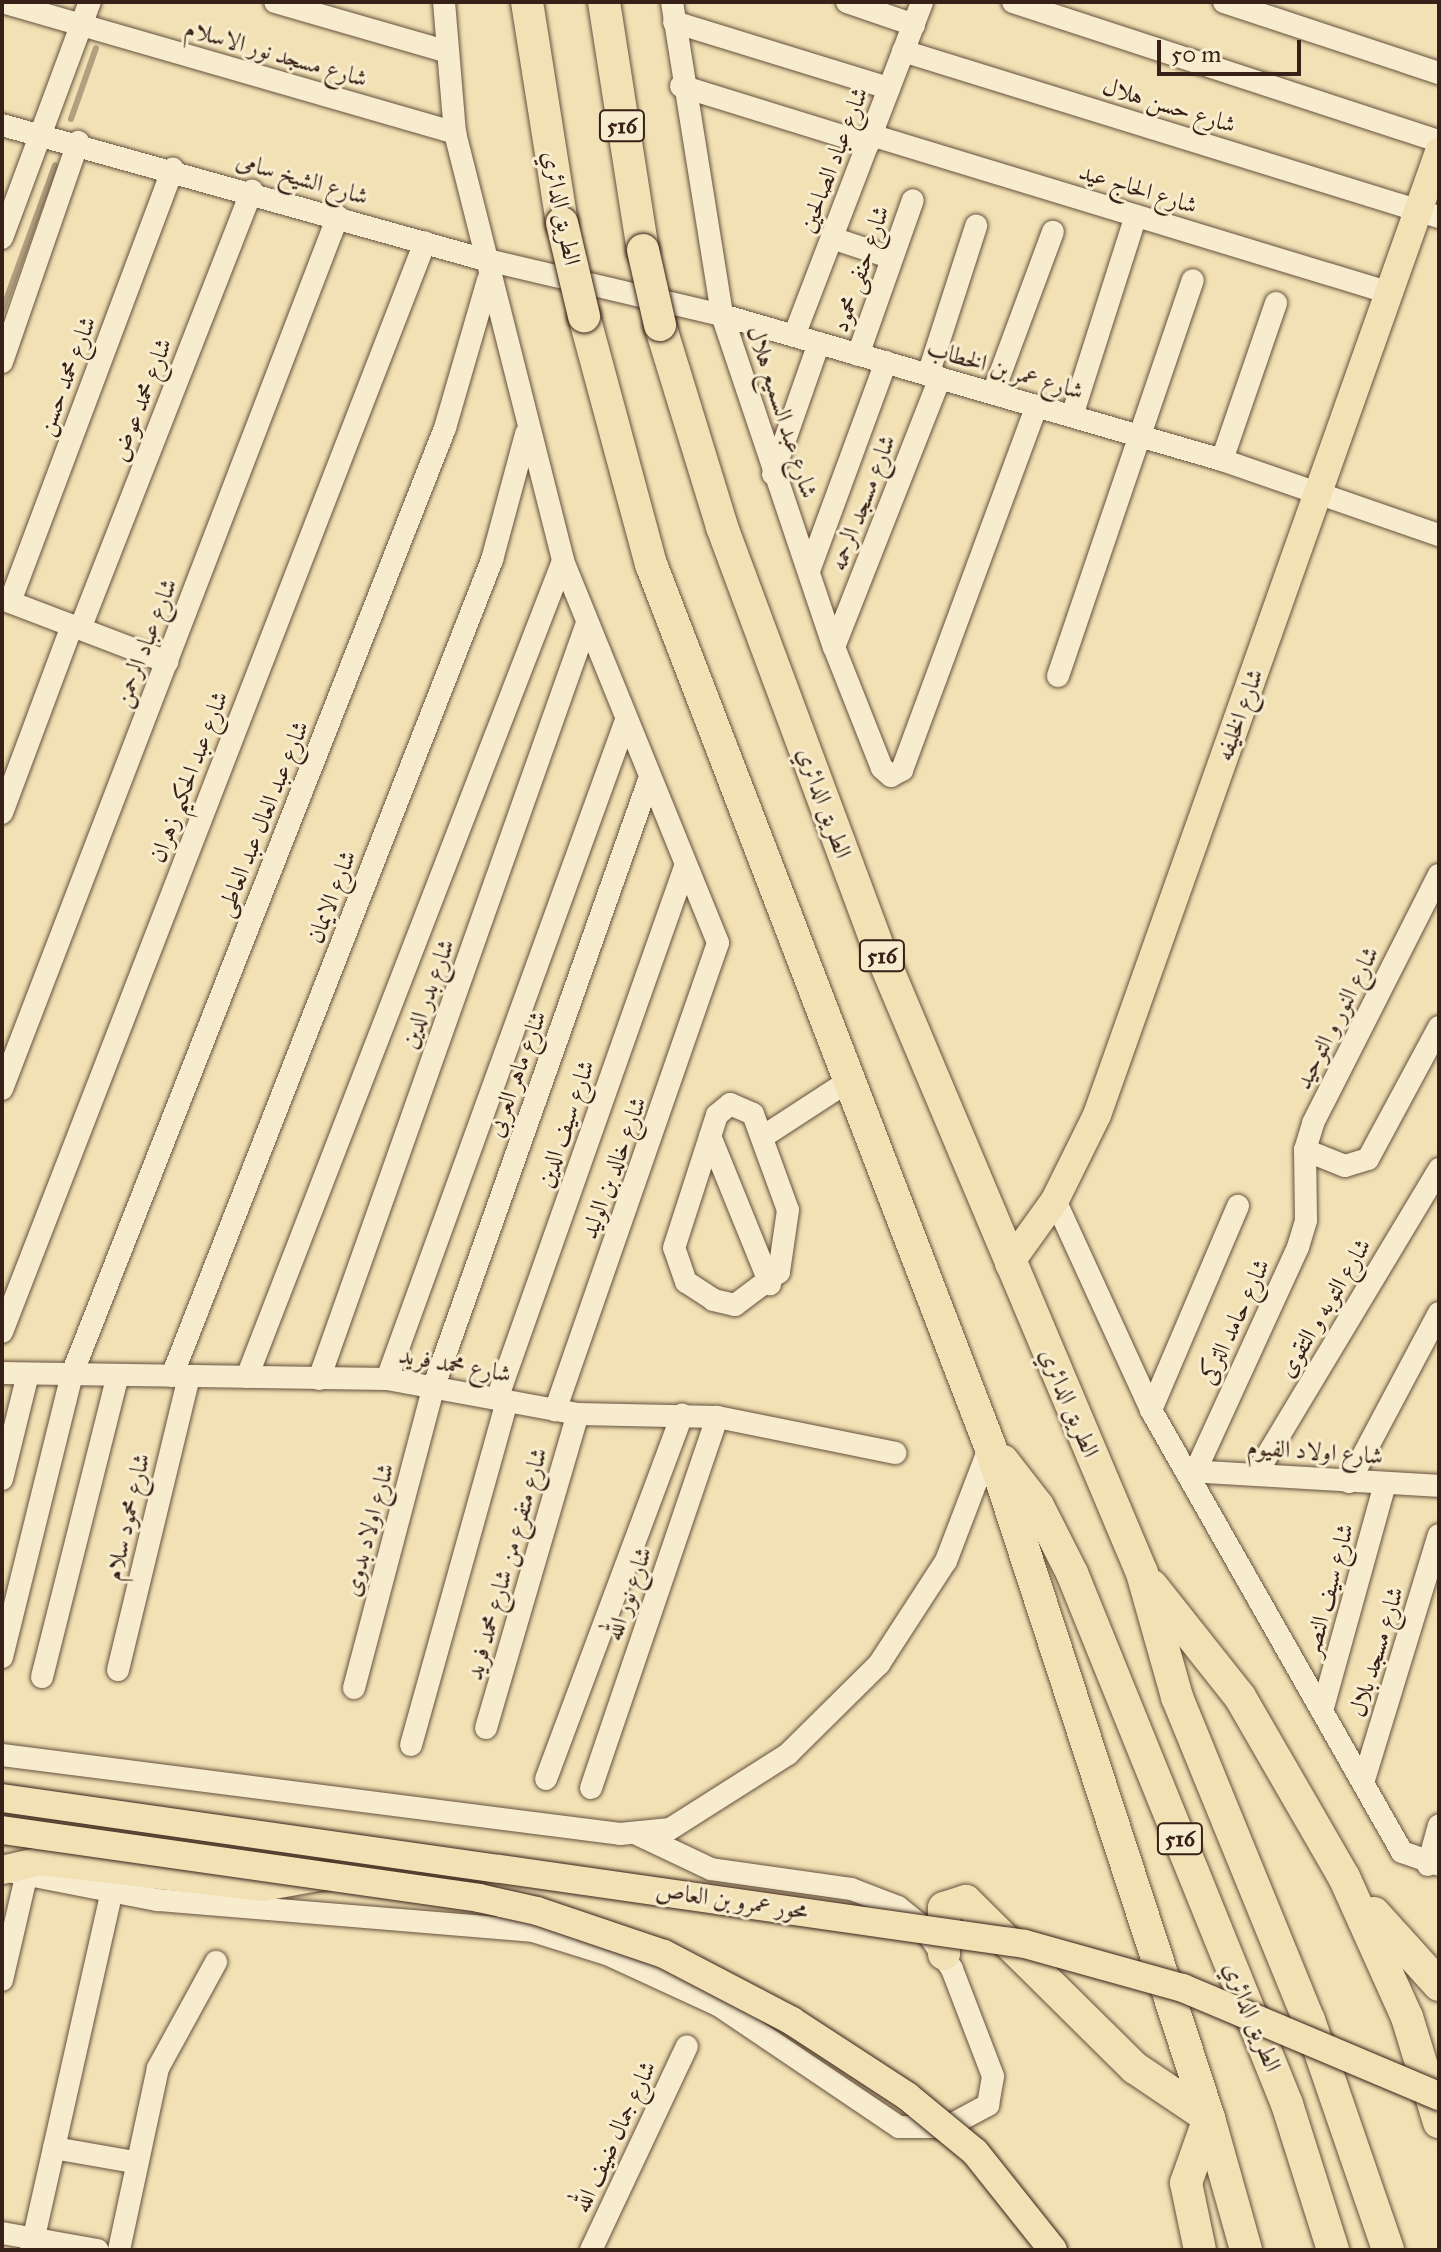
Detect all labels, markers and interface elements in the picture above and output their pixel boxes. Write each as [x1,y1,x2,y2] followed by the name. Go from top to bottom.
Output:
[182,14,370,94] street label: شارع مسجد نور الاسلام
[1161,24,1305,74] scale bar
[1171,39,1221,69] text: 50 m
[1099,72,1239,140] street label: شارع حسن هلال
[793,83,875,237] street label: شارع عباد الصالحين
[598,108,646,144] road number: 516
[233,146,371,212] street label: شارع الشيخ سامى
[536,148,586,268] street label: الطريق الدائري
[1075,157,1201,221] street label: شارع الحاج عيد
[826,202,896,336] street label: شارع حنفى محمود
[31,313,103,439] street label: شارع محمد حسن
[741,322,823,502] street label: شارع عبد السميع هلال
[105,334,179,466] street label: شارع محمد عوض
[923,334,1087,406] street label: شارع عمر بن الخطاب
[824,431,902,575] street label: شارع مسجد الرحمه
[108,575,184,711] street label: شارع عباد الرحمن
[1210,665,1270,765] street label: شارع الخليفه
[143,687,235,867] street label: شارع عبد الحكيم زهران
[210,717,316,921] street label: شارع عبد العال عبد العاطى
[791,744,857,862] street label: الطريق الدائري
[301,846,363,948] street label: شارع الايمان
[395,935,461,1053] street label: شارع بدر الدين
[858,938,906,974] road number: 516
[1289,942,1385,1094] street label: شارع النور و التوحيد
[481,1007,553,1141] street label: شارع ماهر العربى
[531,1056,601,1192] street label: شارع سيف الدين
[575,1093,653,1243] street label: شارع خالد بن الوليد
[1272,1233,1378,1383] street label: شارع التوبه و التقوى
[1193,1255,1277,1389] street label: شارع حامد التركى
[396,1341,514,1389] street label: شارع محمد فريد
[1033,1344,1105,1462] street label: الطريق الدائري
[1246,1433,1384,1471] street label: شارع اولاد الفيوم
[460,1444,554,1684] street label: شارع متفرع من شارع محمد فريد
[99,1451,157,1583] street label: شارع محمود سلام
[337,1460,401,1600] street label: شارع اولاد بدوى
[1297,1520,1361,1660] street label: شارع سيف النصر
[600,1543,658,1645] street label: شارع نور الله
[1344,1583,1410,1721] street label: شارع مسجد بلال
[1156,1821,1204,1857] road number: 516
[654,1876,810,1926] street label: محور عمرو بن العاص
[1217,1958,1287,2076] street label: الطريق الدائري
[567,2056,663,2218] street label: شارع جمال ضيف الله

